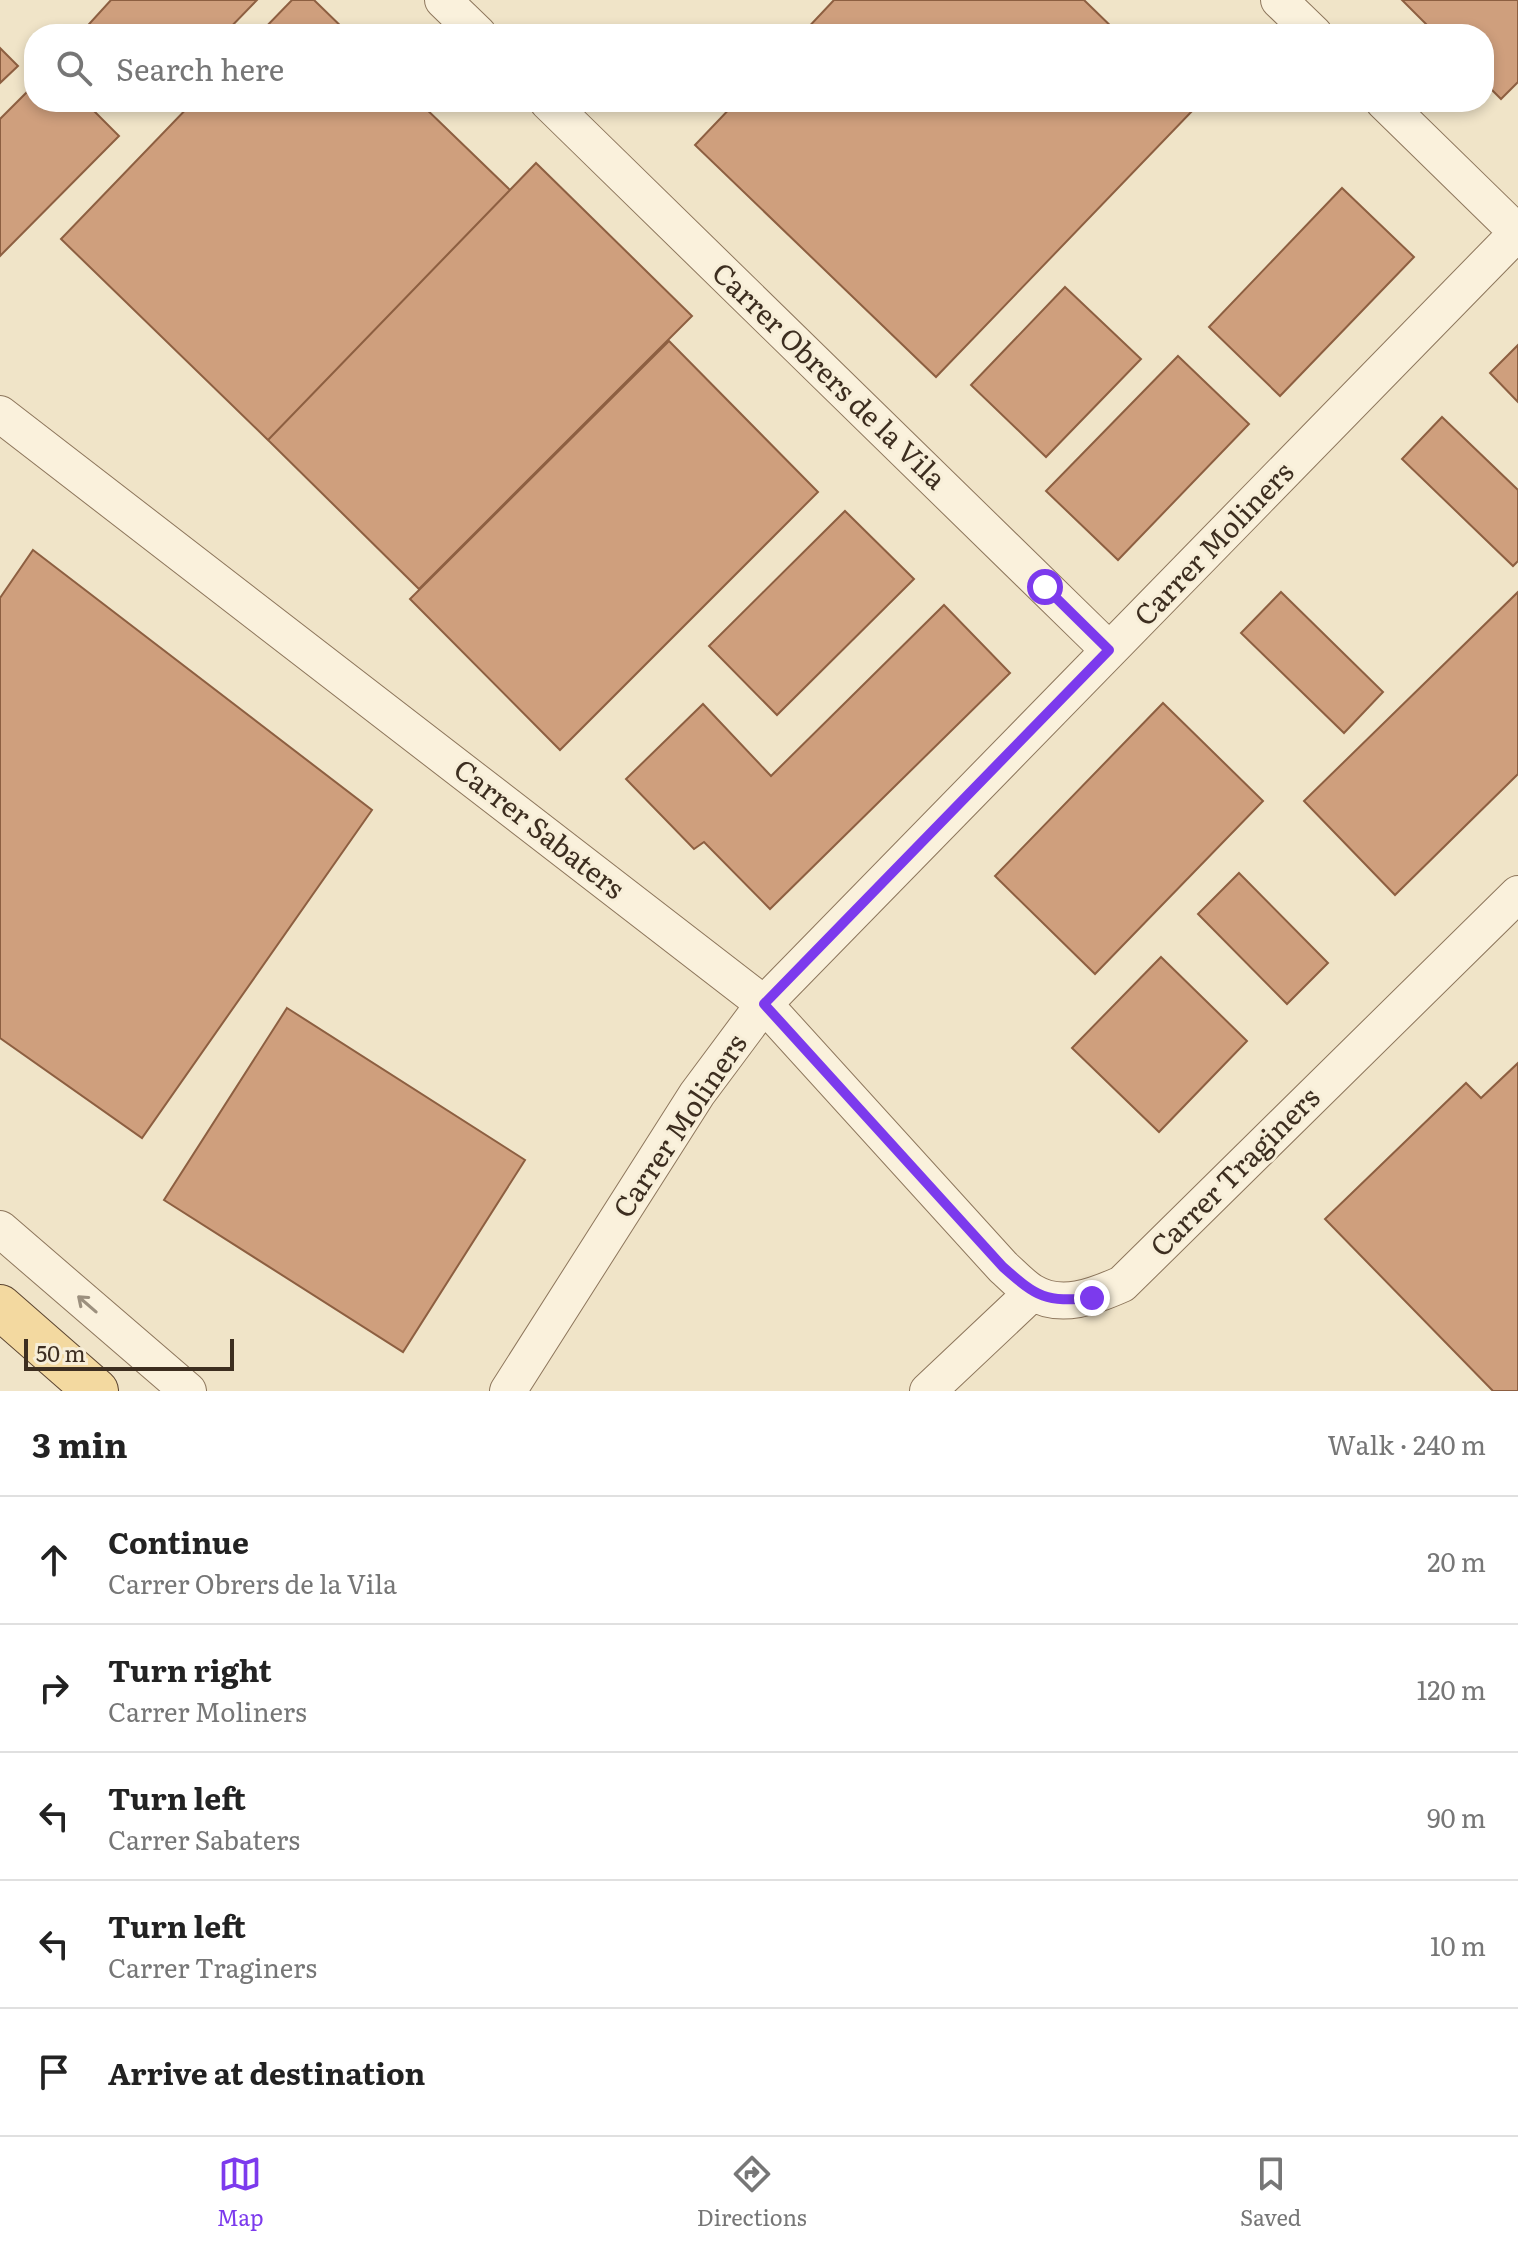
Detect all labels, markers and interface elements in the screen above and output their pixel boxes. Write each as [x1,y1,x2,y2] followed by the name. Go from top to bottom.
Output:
[24,24,1494,112] search box
[52,46,96,90] icon: search
[116,46,284,90] text: Search here
[704,251,957,498] street label: Carrer Obrers de la Vila
[1123,451,1302,634] street label: Carrer Moliners
[1027,569,1063,605] route start
[446,747,635,908] street label: Carrer Sabaters
[601,1024,756,1225] street label: Carrer Moliners
[1139,1076,1328,1265] street label: Carrer Traginers
[1074,1280,1110,1316] route end
[77,1295,97,1313] one-way arrow
[24,1335,234,1371] scale bar
[36,1336,86,1369] text: 50 m
[32,1418,128,1468] text: 3 min
[1327,1424,1486,1463] text: Walk · 240 m
[108,1519,249,1563] text: Continue
[32,1538,76,1582] icon: ahead
[1427,1541,1486,1580] text: 20 m
[108,1563,397,1602] text: Carrer Obrers de la Vila
[108,1647,272,1691] text: Turn right
[32,1666,76,1710] icon: right
[1417,1669,1486,1708] text: 120 m
[108,1691,307,1730] text: Carrer Moliners
[108,1775,246,1819] text: Turn left
[32,1794,76,1838] icon: left
[1427,1797,1486,1836] text: 90 m
[108,1819,300,1858] text: Carrer Sabaters
[108,1903,246,1947] text: Turn left
[32,1922,76,1966] icon: left
[1430,1925,1486,1964] text: 10 m
[108,1947,317,1986] text: Carrer Traginers
[32,2050,76,2094] icon: arrive
[108,2050,425,2094] text: Arrive at destination
[217,2152,264,2233] tab: Map
[697,2152,807,2233] tab: Directions
[1240,2152,1301,2233] tab: Saved

